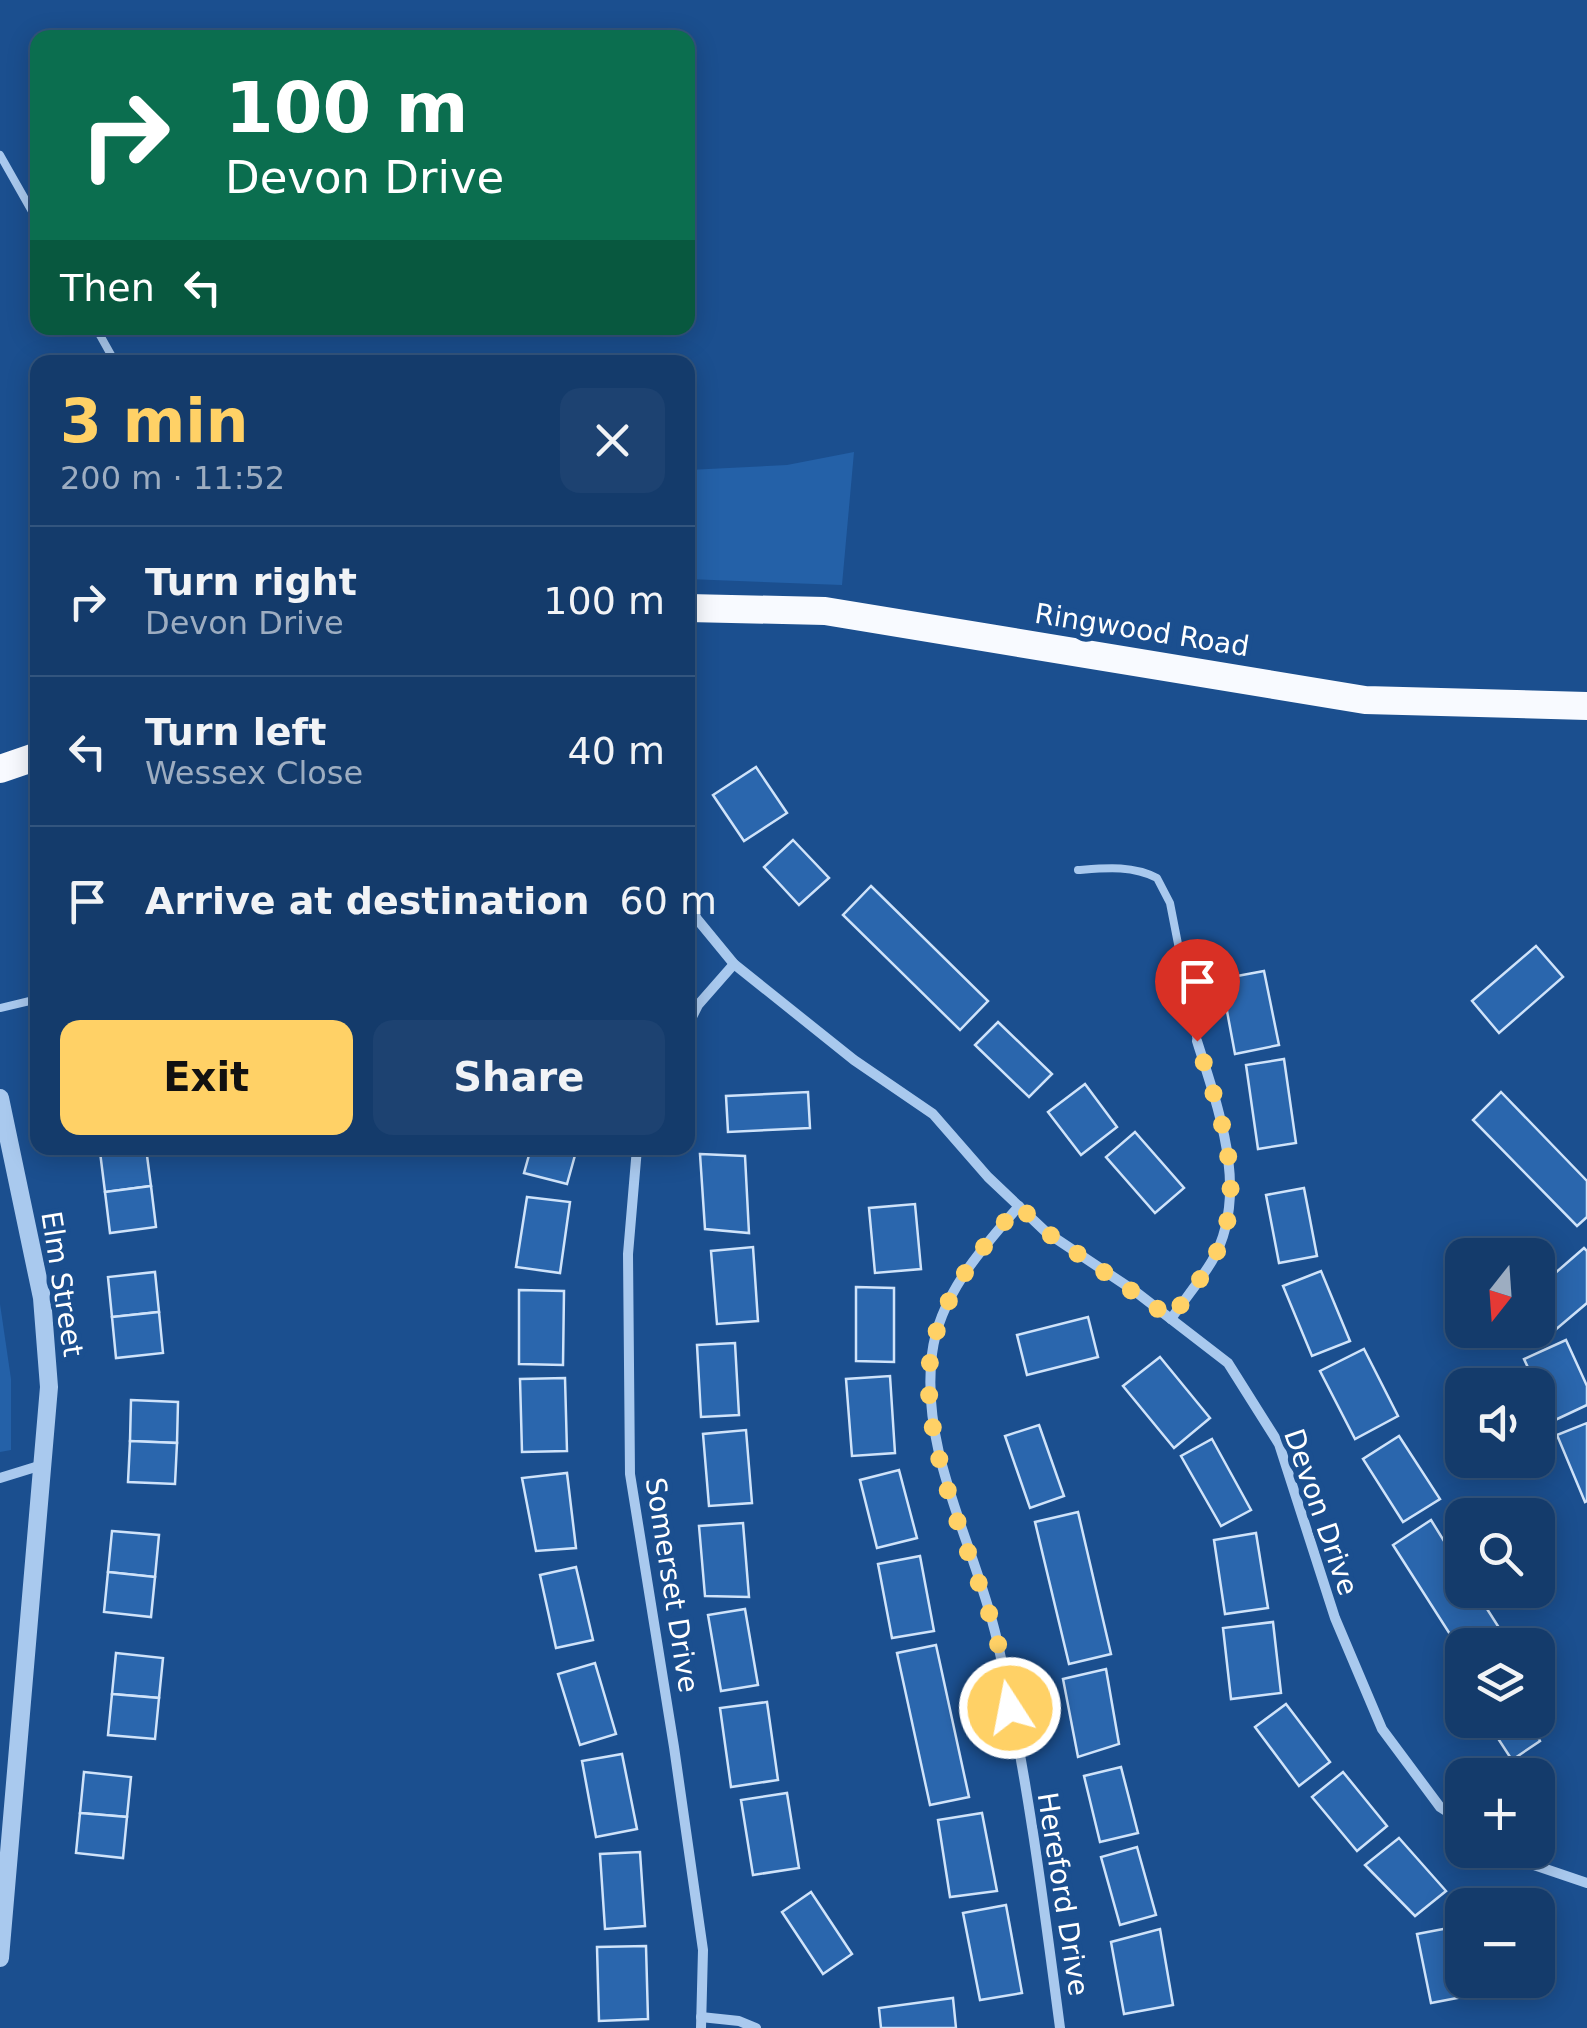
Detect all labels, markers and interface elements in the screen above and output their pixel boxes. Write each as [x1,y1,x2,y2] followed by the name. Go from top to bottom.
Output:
[225,67,468,149] text: 100 m
[60,70,190,200] icon: right
[225,151,504,204] text: Devon Drive
[175,260,230,315] icon: left
[60,266,155,310] text: Then
[60,386,248,456] text: 3 min
[560,388,665,493] button: close
[60,459,285,497] text: 200 m · 11:52
[145,560,357,604] text: Turn right
[60,574,115,629] icon: right
[543,579,665,623] text: 100 m
[1032,597,1252,663] street label: Ringwood Road
[145,604,344,642] text: Devon Drive
[145,710,326,754] text: Turn left
[60,724,115,779] icon: left
[568,729,665,773] text: 40 m
[145,754,363,792] text: Wessex Close
[60,874,115,929] icon: arrive
[145,879,590,923] text: Arrive at destination
[620,879,717,923] text: 60 m
[1155,939,1240,1042] pin
[1170,954,1225,1009] icon: arrive
[60,1020,353,1135] button: Exit
[373,1020,665,1135] button: Share
[34,1209,90,1359] street label: Elm Street
[1445,1238,1555,1348] north arrow
[1445,1238,1555,1998] map controls
[1445,1368,1555,1478] button: sound
[1277,1424,1365,1600] street label: Devon Drive
[639,1475,705,1695] street label: Somerset Drive
[1445,1498,1555,1608] button: search
[1445,1628,1555,1738] button: layers
[958,1656,1062,1760] position arrow
[1445,1758,1555,1868] button: +
[1031,1790,1095,1998] street label: Hereford Drive
[1445,1888,1555,1998] button: −

